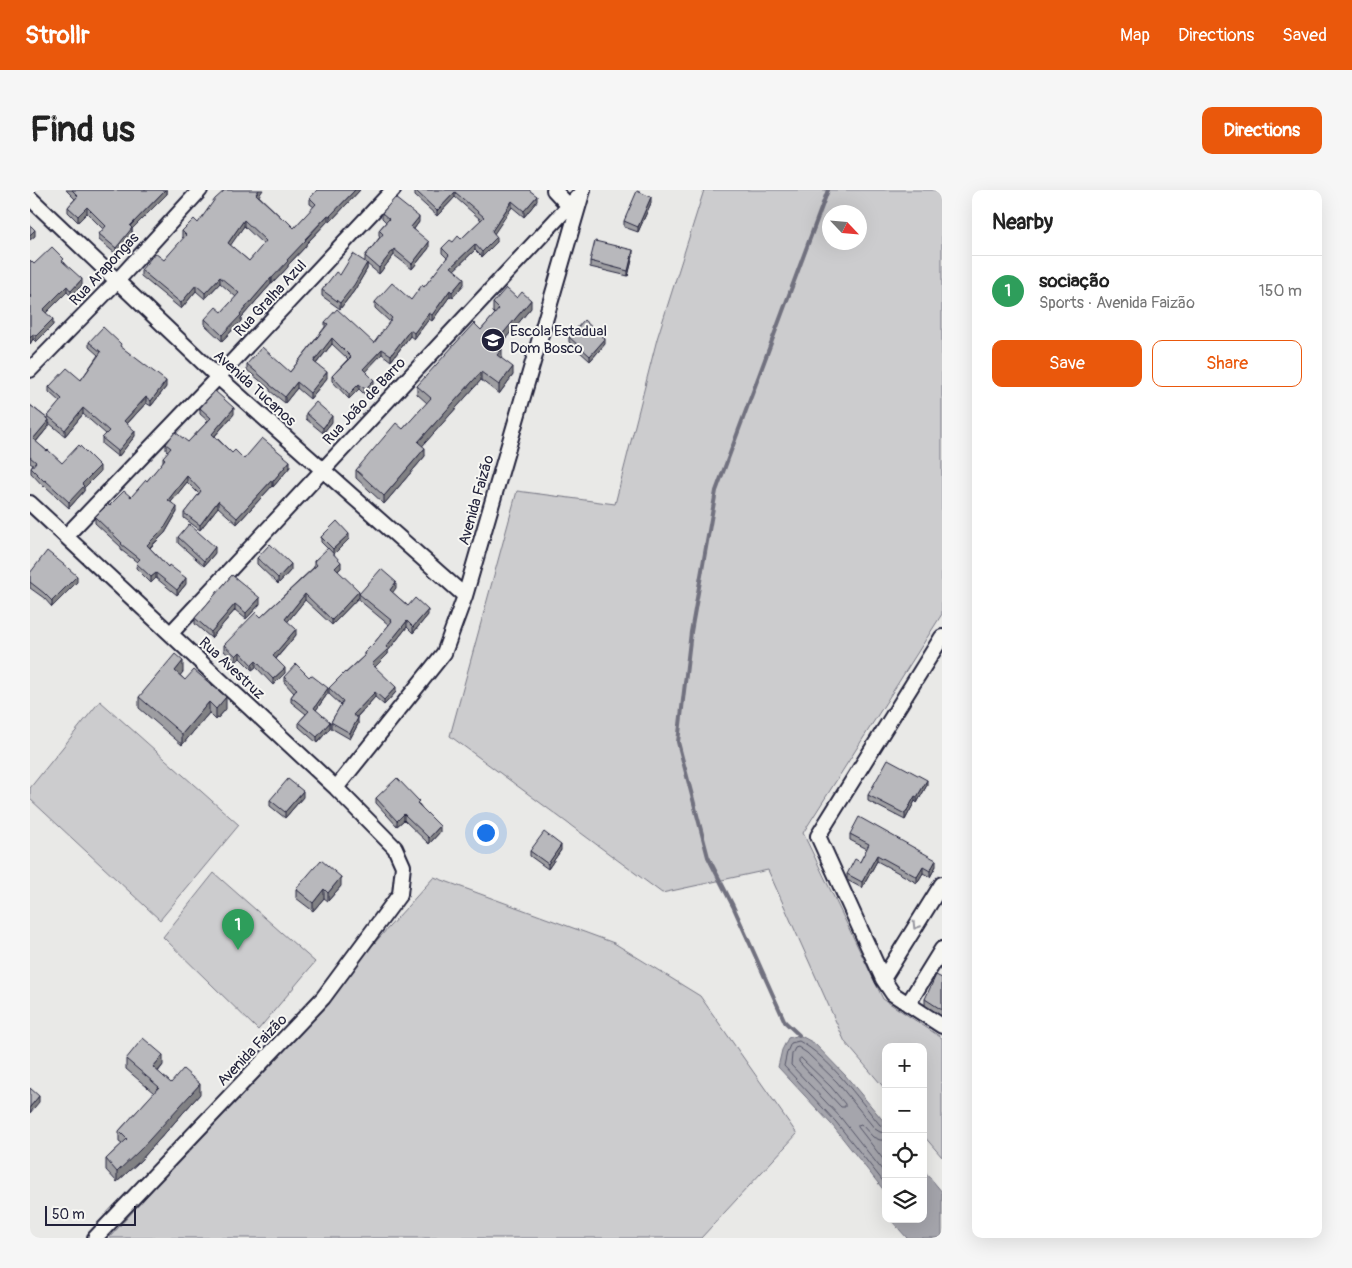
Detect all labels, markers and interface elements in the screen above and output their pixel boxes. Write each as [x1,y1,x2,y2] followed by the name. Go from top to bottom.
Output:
[25,21,90,50] text: Strollr
[1120,24,1150,47] text: Map
[1178,24,1254,47] text: Directions
[1282,24,1327,47] text: Saved
[1202,107,1322,154] button: Directions
[30,108,135,152] text: Find us
[822,205,867,250] north arrow
[992,209,1053,236] text: Nearby
[66,229,143,310] street label: Rua Arapongas
[230,256,311,341] street label: Rua Gralha Azul
[1039,269,1109,293] text: sociação
[1005,281,1011,301] text: 1
[1258,281,1302,301] text: 150 m
[1039,293,1195,313] text: Sports · Avenida Faizão
[510,322,607,358] place label: Escola Estadual Dom Bosco
[480,327,506,353] school or university icon: Escola Estadual Dom Bosco
[992,340,1142,387] button: Save
[1152,340,1302,387] button: Share
[209,346,300,431] street label: Avenida Tucanos
[319,354,410,449] street label: Rua João de Barro
[455,453,498,547] street label: Avenida Faizão
[195,633,269,704] street label: Rua Avestruz
[473,820,499,846] your location
[222,909,254,950] pin: 1
[913,920,923,929] one-way arrow
[213,1010,291,1090] street label: Avenida Faizão
[882,1043,927,1223] map controls
[882,1043,927,1088] button: +
[882,1088,927,1133] button: −
[882,1133,927,1178] button: locate
[882,1178,927,1223] button: layers
[45,1203,136,1226] scale bar
[52,1206,85,1223] text: 50 m

